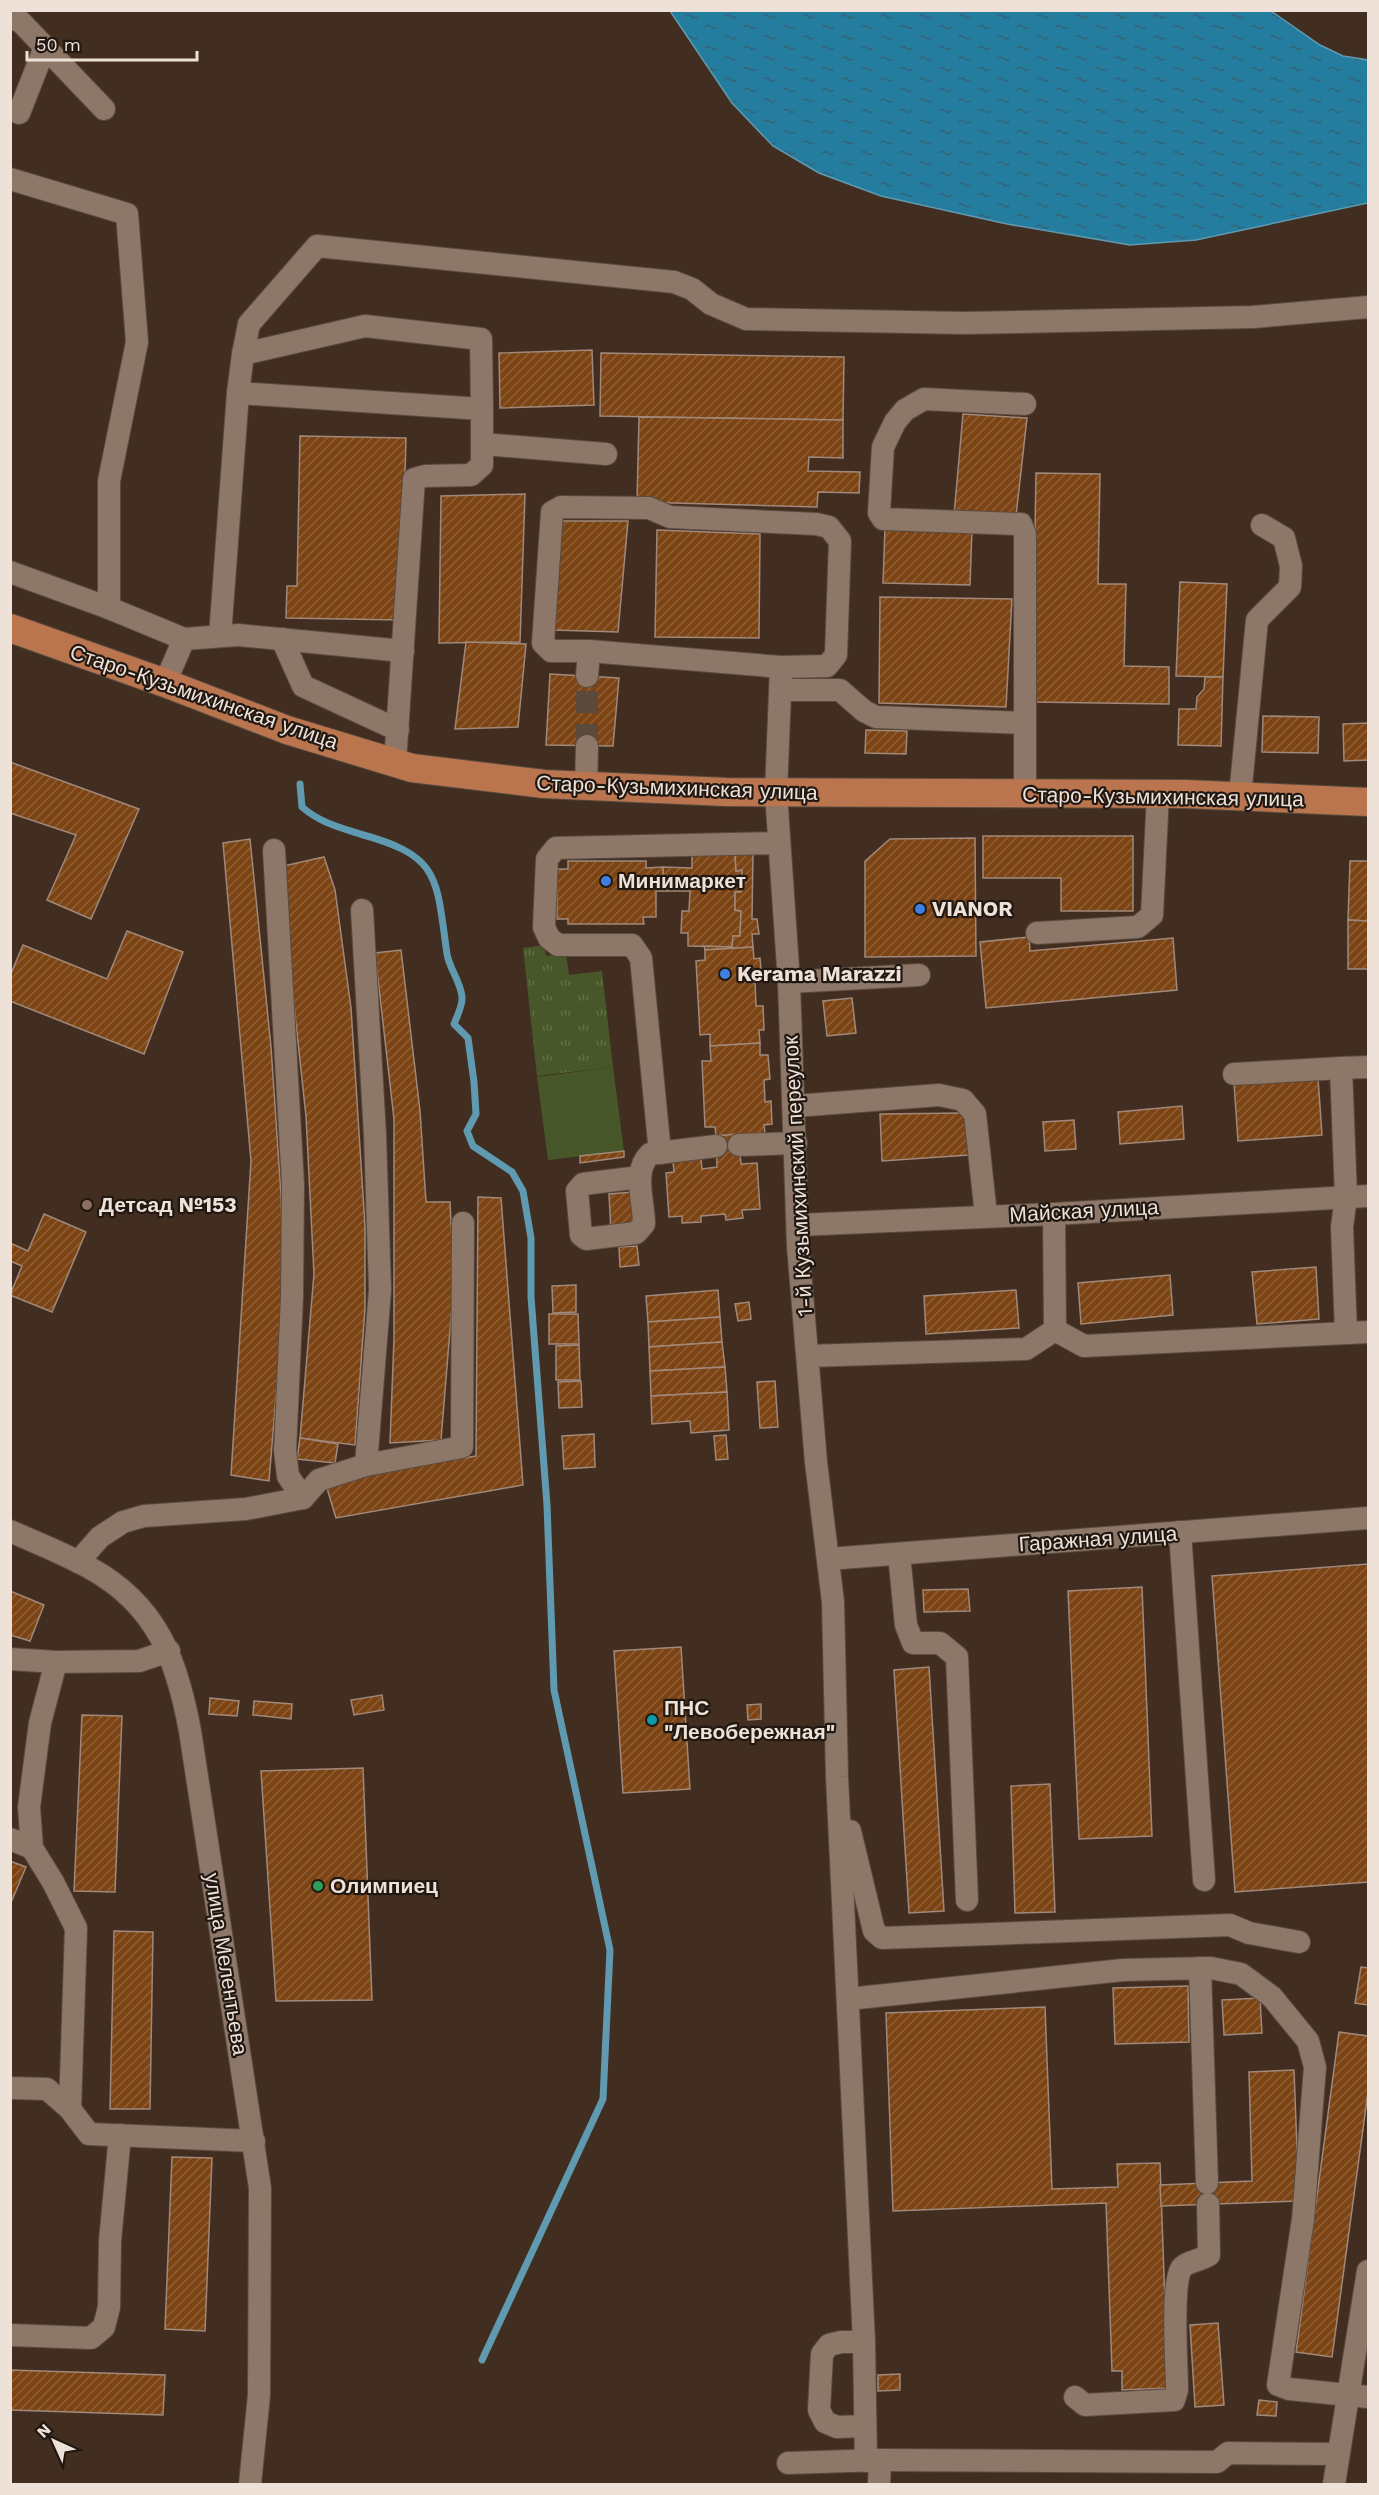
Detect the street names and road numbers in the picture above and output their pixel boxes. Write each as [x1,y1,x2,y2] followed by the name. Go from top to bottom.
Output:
[67,639,342,754] street label: Старо-Кузьмихинская улица
[536,770,819,805] street label: Старо-Кузьмихинская улица
[1022,782,1304,811] street label: Старо-Кузьмихинская улица
[778,1034,817,1317] street label: 1-й Кузьмихинский переулок
[1009,1194,1159,1227] street label: Майская улица
[1018,1520,1178,1557] street label: Гаражная улица
[200,1871,253,2057] street label: улица Мелентьева

